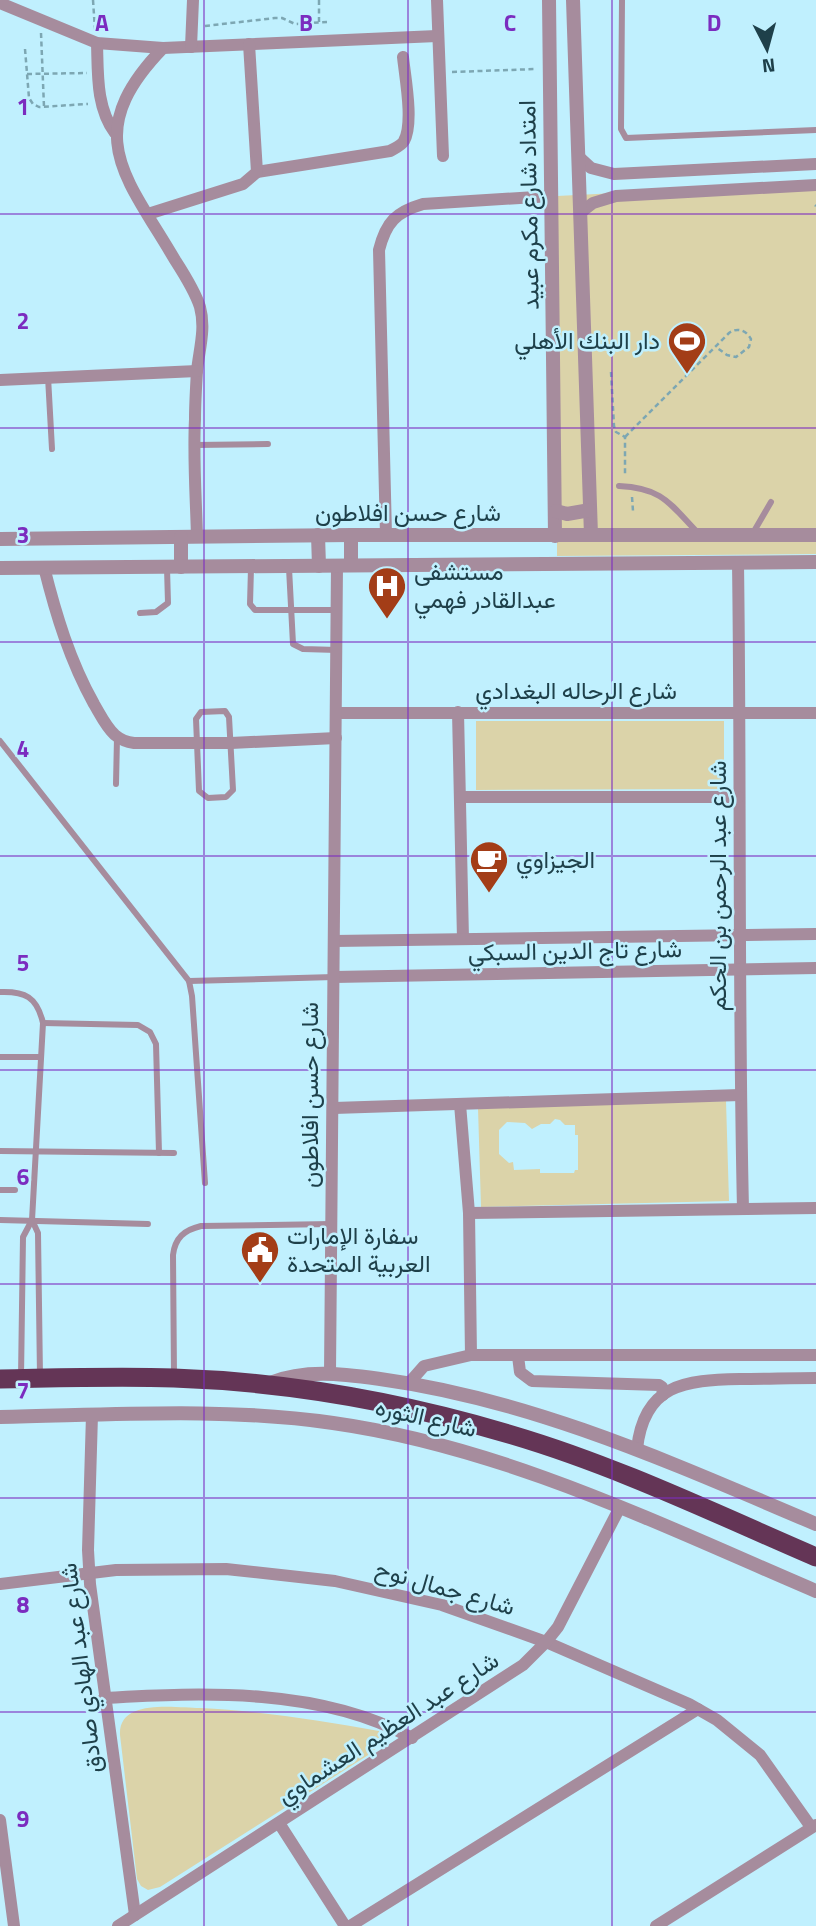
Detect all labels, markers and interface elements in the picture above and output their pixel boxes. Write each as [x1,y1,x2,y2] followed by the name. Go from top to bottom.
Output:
[95,5,109,40] text: A
[299,5,313,40] text: B
[504,5,516,40] text: C
[707,5,721,40] text: D
[732,14,802,84] north arrow
[761,51,777,82] text: N
[17,89,29,124] text: 1
[508,100,548,310] street label: امتداد شارع مكرم عبيد
[17,303,29,338] text: 2
[666,320,708,375] sports icon: دار البنك الأهلي
[514,322,660,360] place label: دار البنك الأهلي
[315,494,501,530] street label: شارع حسن افلاطون
[17,517,29,552] text: 3
[414,553,556,619] place label: مستشفى عبدالقادر فهمي
[366,565,408,620] hospital icon: مستشفى عبدالقادر فهمي
[475,672,677,710] street label: شارع الرحاله البغدادي
[17,731,29,766] text: 4
[699,761,735,1011] street label: شارع عبد الرحمن بن الحكم
[468,839,510,894] cafe icon: الجيزاوي
[516,841,595,879] place label: الجيزاوي
[468,930,682,972] street label: شارع تاج الدين السبكي
[17,945,29,980] text: 5
[291,1002,327,1188] street label: شارع حسن افلاطون
[17,1159,30,1194] text: 6
[287,1217,431,1281] place label: سفارة الإمارات العربية المتحدة
[239,1229,281,1284] public building icon: سفارة الإمارات العربية المتحدة
[17,1373,29,1408] text: 7
[372,1388,480,1446] street label: شارع الثوره
[371,1550,519,1624] street label: شارع جمال نوح
[49,1561,113,1775] street label: شارع عبد الهادي صادق
[17,1587,30,1622] text: 8
[269,1642,507,1814] street label: شارع عبد العظيم العشماوي
[17,1801,30,1836] text: 9

